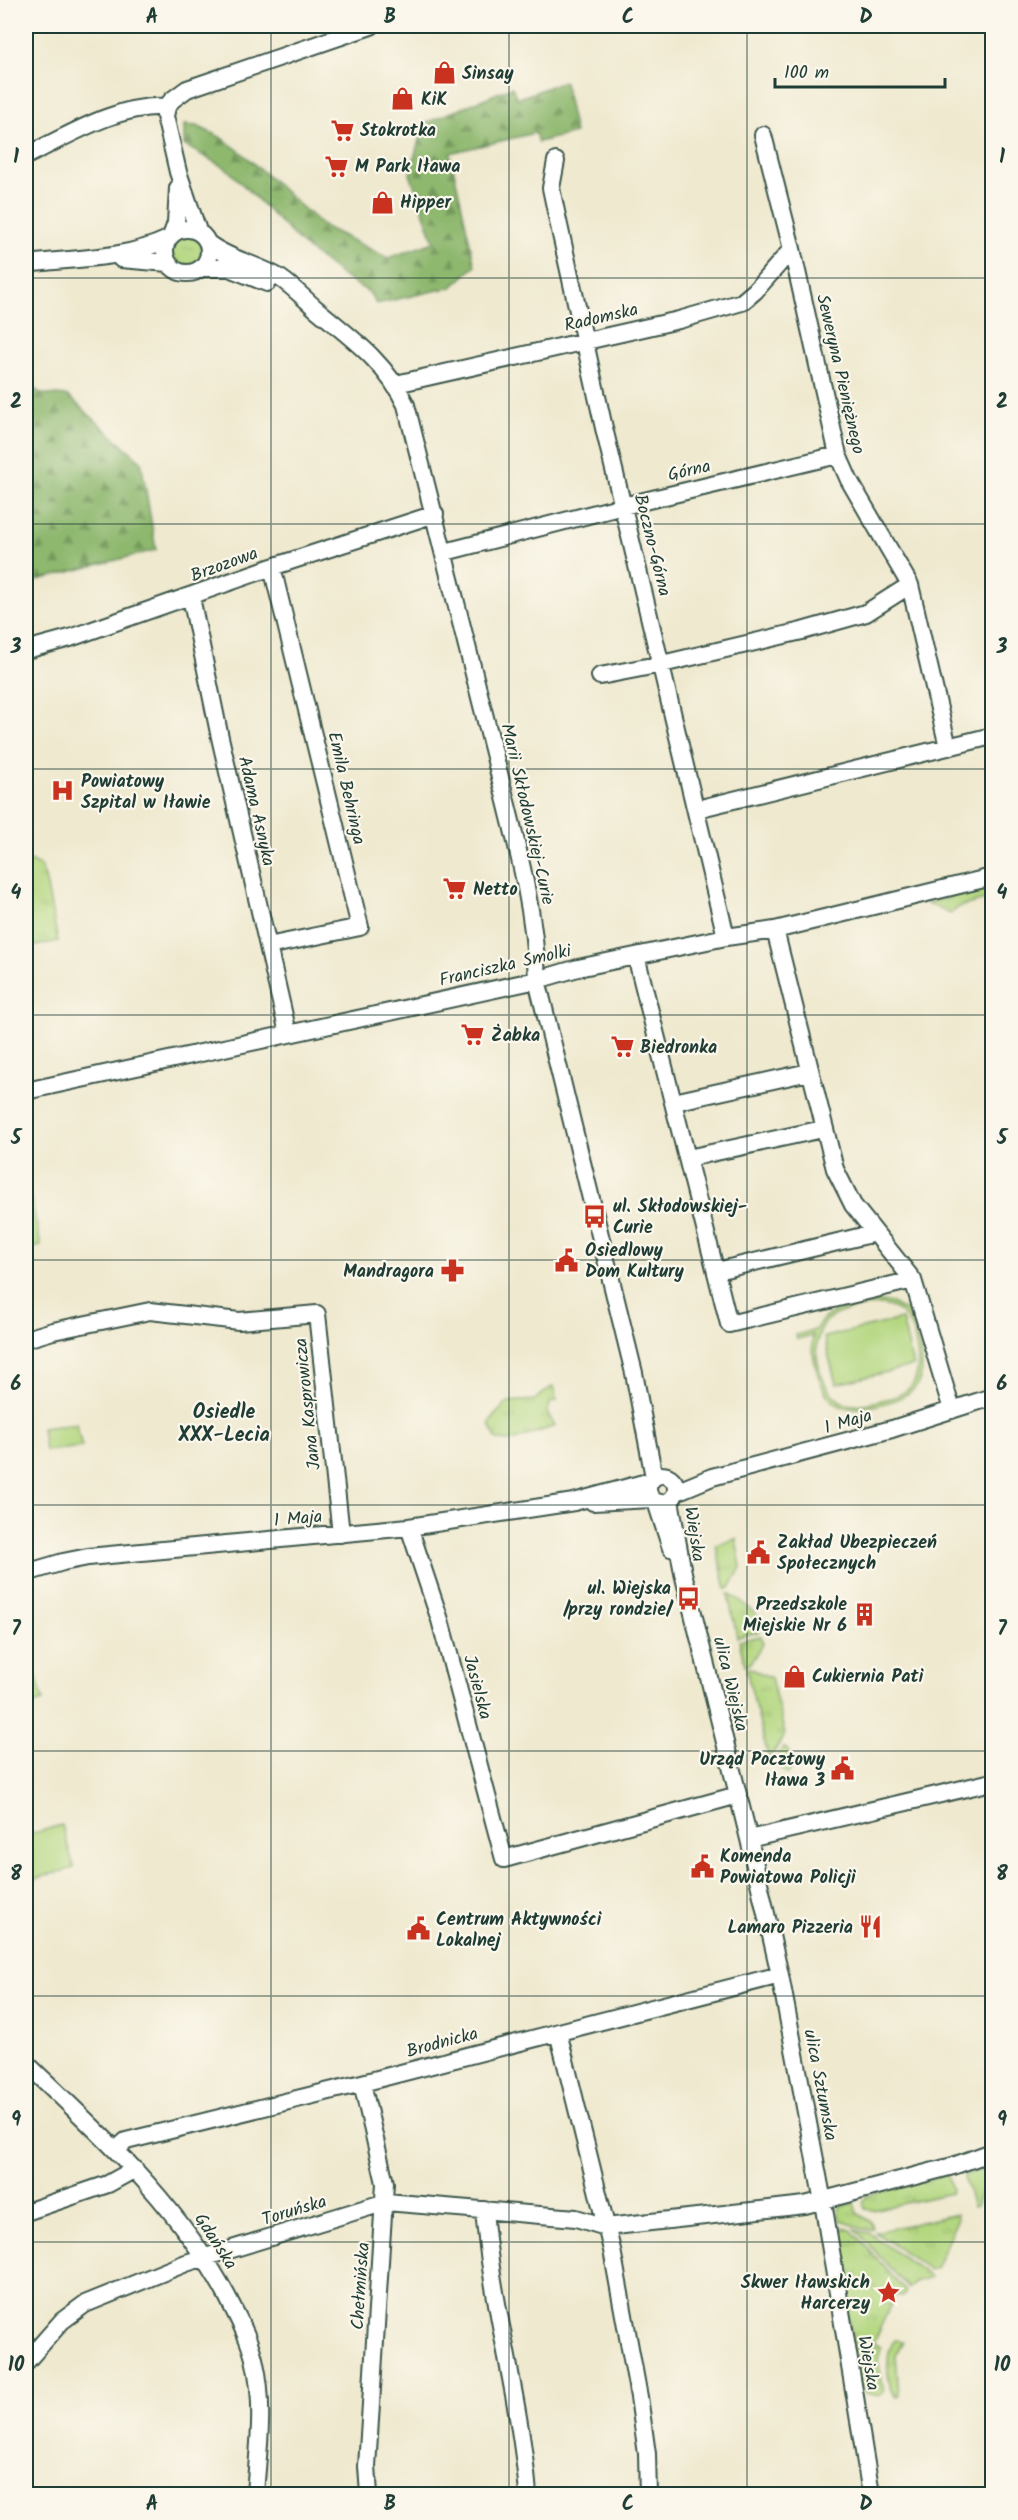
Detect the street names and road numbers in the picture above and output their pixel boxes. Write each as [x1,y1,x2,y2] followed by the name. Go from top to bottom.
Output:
[807,291,872,457] street label: Seweryna Pieniężnego
[562,296,641,341] street label: Radomska
[665,452,714,490] street label: Górna
[625,491,678,600] street label: Boczno-Górna
[187,540,262,591] street label: Brzozowa
[492,721,562,908] street label: Marii Skłodowskiej-Curie
[318,729,373,848] street label: Emila Behringa
[229,754,282,869] street label: Adama Asnyka
[437,937,575,996] street label: Franciszka Smolki
[287,1337,330,1471] street label: Jana Kasprowicza
[821,1402,876,1443] street label: 1 Maja
[273,1503,324,1536] street label: 1 Maja
[675,1505,712,1564] street label: Wiejska
[704,1634,755,1735] street label: ulica Wiejska
[454,1652,499,1723] street label: Jasielska
[403,2020,482,2067] street label: Brodnicka
[795,2027,845,2144] street label: ulica Sztumska
[258,2188,330,2235] street label: Toruńska
[186,2208,244,2276] street label: Gdańska
[344,2241,379,2331] street label: Chełmińska
[848,2333,887,2393] street label: Wiejska

